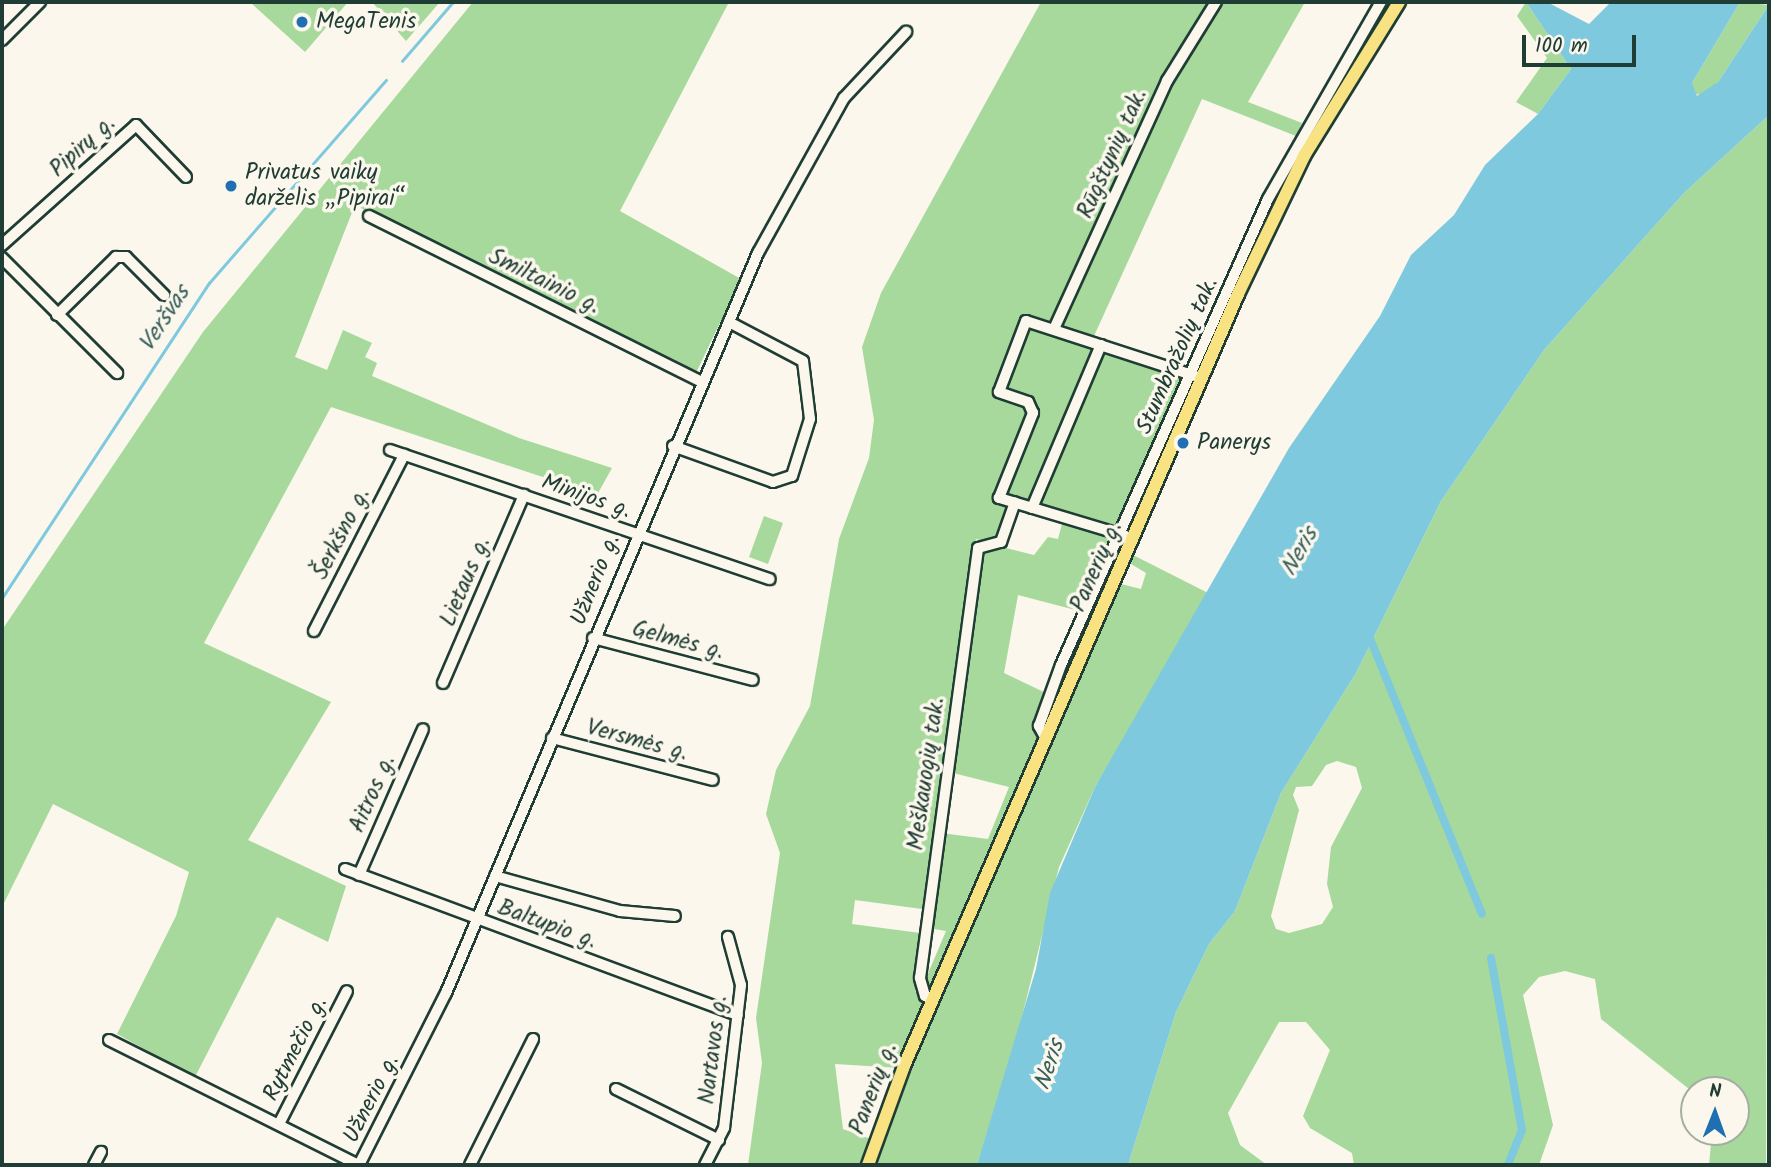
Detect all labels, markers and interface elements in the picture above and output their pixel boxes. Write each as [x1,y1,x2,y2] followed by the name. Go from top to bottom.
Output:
[316,8,416,36] place label: MegaTenis
[294,14,310,30] marker: MegaTenis
[1526,21,1640,65] scale bar
[1535,30,1588,63] text: 100 m
[1072,85,1154,223] street label: Rūgštynių tak.
[45,110,121,184] street label: Pipirų g.
[245,159,406,213] place label: Privatus vaikų darželis „Pipirai“
[223,178,239,194] marker: Privatus vaikų darželis „Pipirai“
[484,243,604,321] street label: Smiltainio g.
[1131,273,1225,439] street label: Stumbražolių tak.
[133,280,197,358] water label: Veršvas
[1197,429,1271,457] place label: Panerys
[1175,435,1191,451] marker: Panerys
[538,469,634,525] street label: Minijos g.
[307,484,377,584] street label: Šerkšno g.
[1065,518,1129,616] street label: Panerių g.
[1275,523,1325,581] water label: Neris
[565,531,627,629] street label: Užnerio g.
[435,533,497,631] street label: Lietaus g.
[629,616,727,666] street label: Gelmės g.
[903,696,951,852] street label: Meškauogių tak.
[583,714,691,768] street label: Versmės g.
[344,751,402,837] street label: Aitros g.
[494,894,600,956] street label: Baltupio g.
[258,992,334,1106] street label: Rytmečio g.
[694,994,734,1106] street label: Nartavos g.
[1028,1036,1072,1094] water label: Neris
[844,1039,904,1139] street label: Panerių g.
[338,1050,406,1148] street label: Užnerio g.
[1680,1076,1750,1146] north arrow
[1709,1077,1722,1107] text: N

